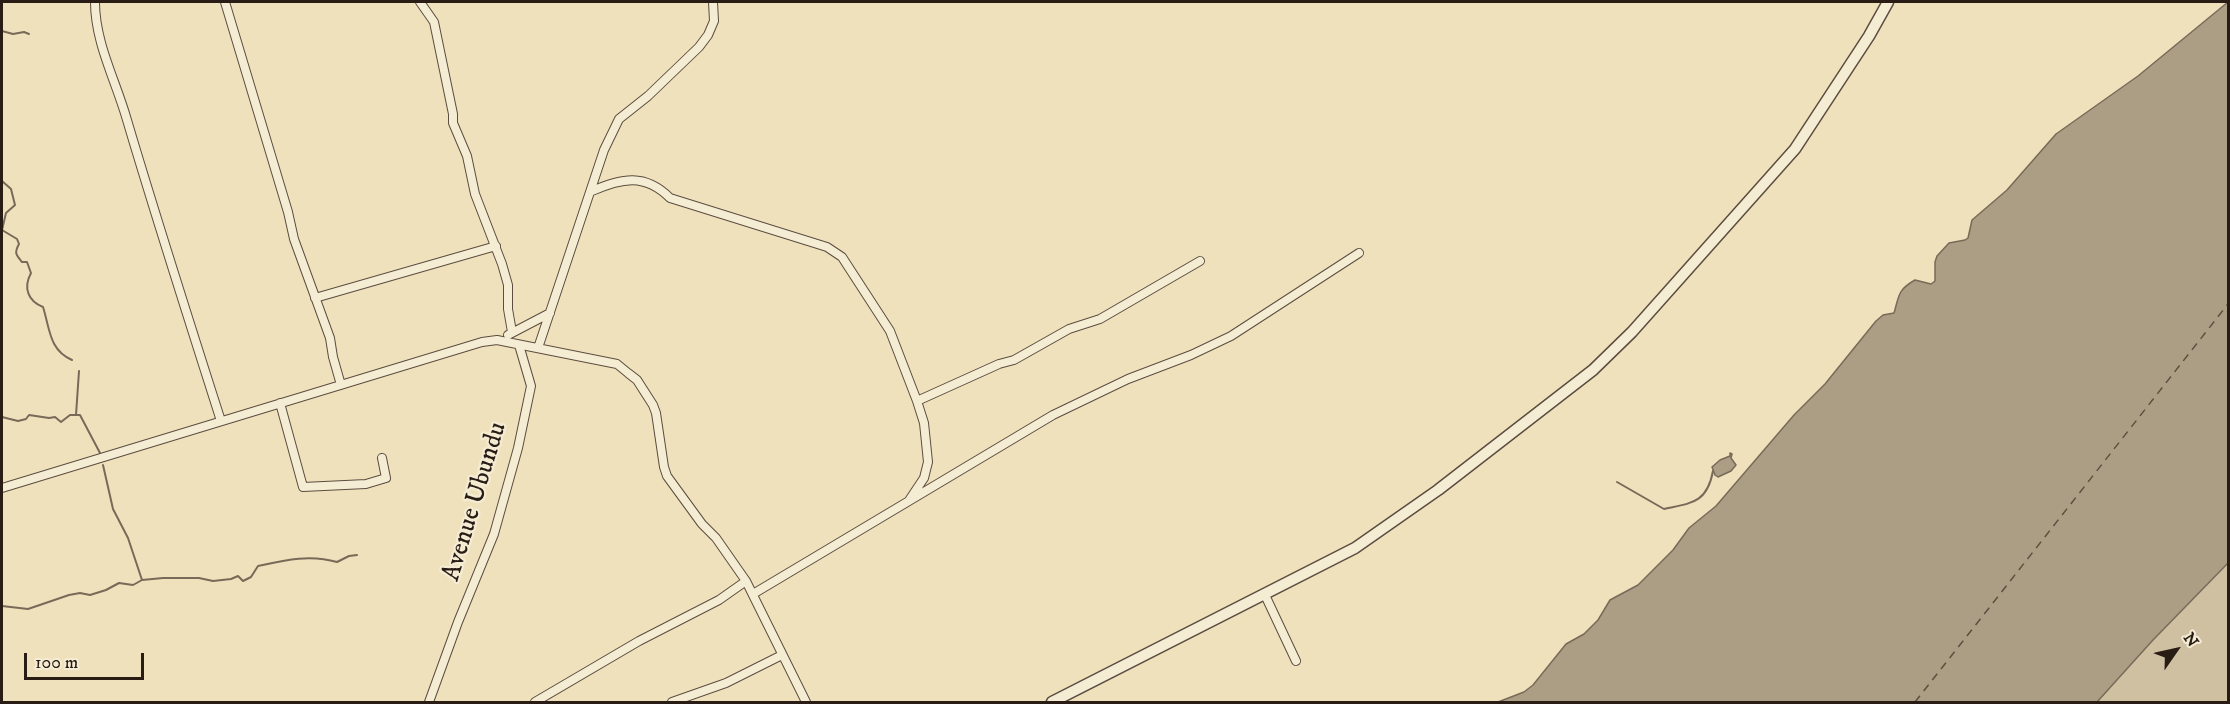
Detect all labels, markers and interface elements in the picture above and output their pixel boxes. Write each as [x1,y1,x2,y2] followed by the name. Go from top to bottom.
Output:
[437,419,515,585] street label: Avenue Ubundu
[2146,620,2206,680] north arrow
[2179,629,2203,651] text: N
[27,641,147,679] scale bar
[35,652,78,674] text: 100 m

